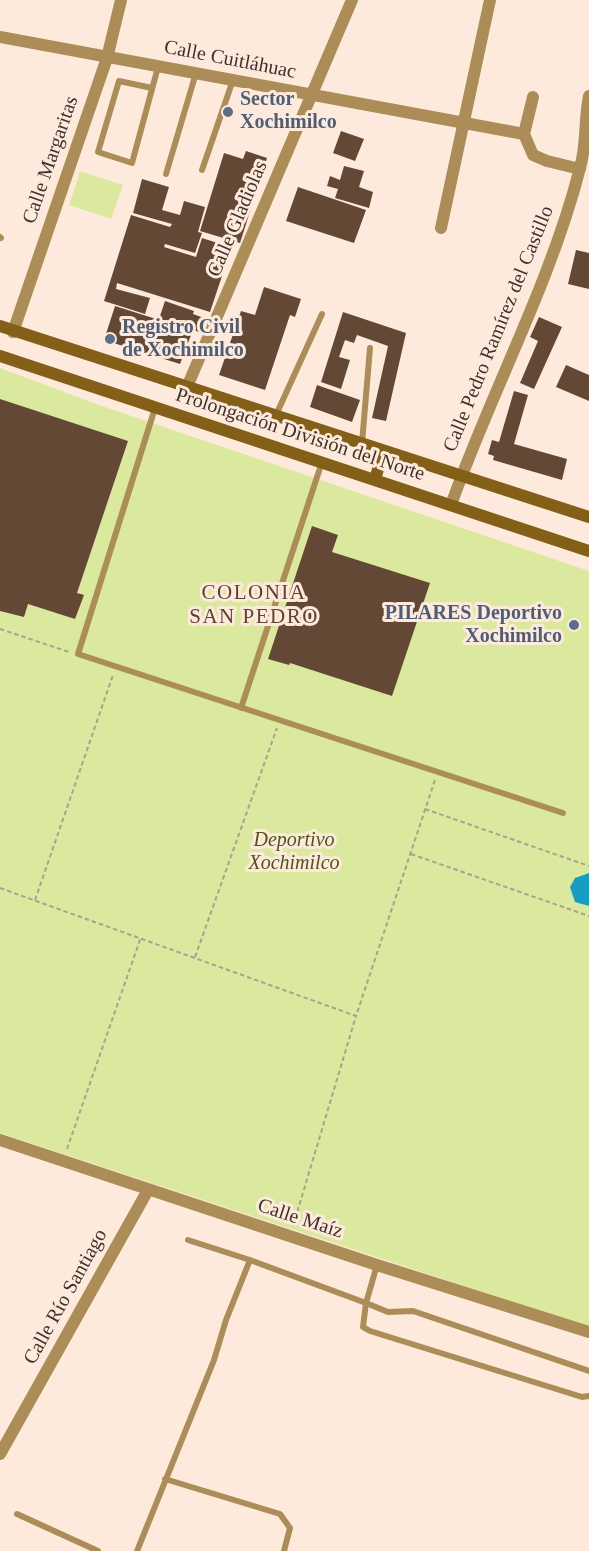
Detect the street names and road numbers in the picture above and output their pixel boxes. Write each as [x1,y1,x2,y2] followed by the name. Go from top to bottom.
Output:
[162,35,298,85] street label: Calle Cuitláhuac
[18,93,84,227] street label: Calle Margaritas
[203,157,273,281] street label: Calle Gladiolas
[439,202,559,456] street label: Calle Pedro Ramírez del Castillo
[172,383,428,487] street label: Prolongación División del Norte
[254,1194,346,1244] street label: Calle Maíz
[19,1225,113,1369] street label: Calle Río Santiago

